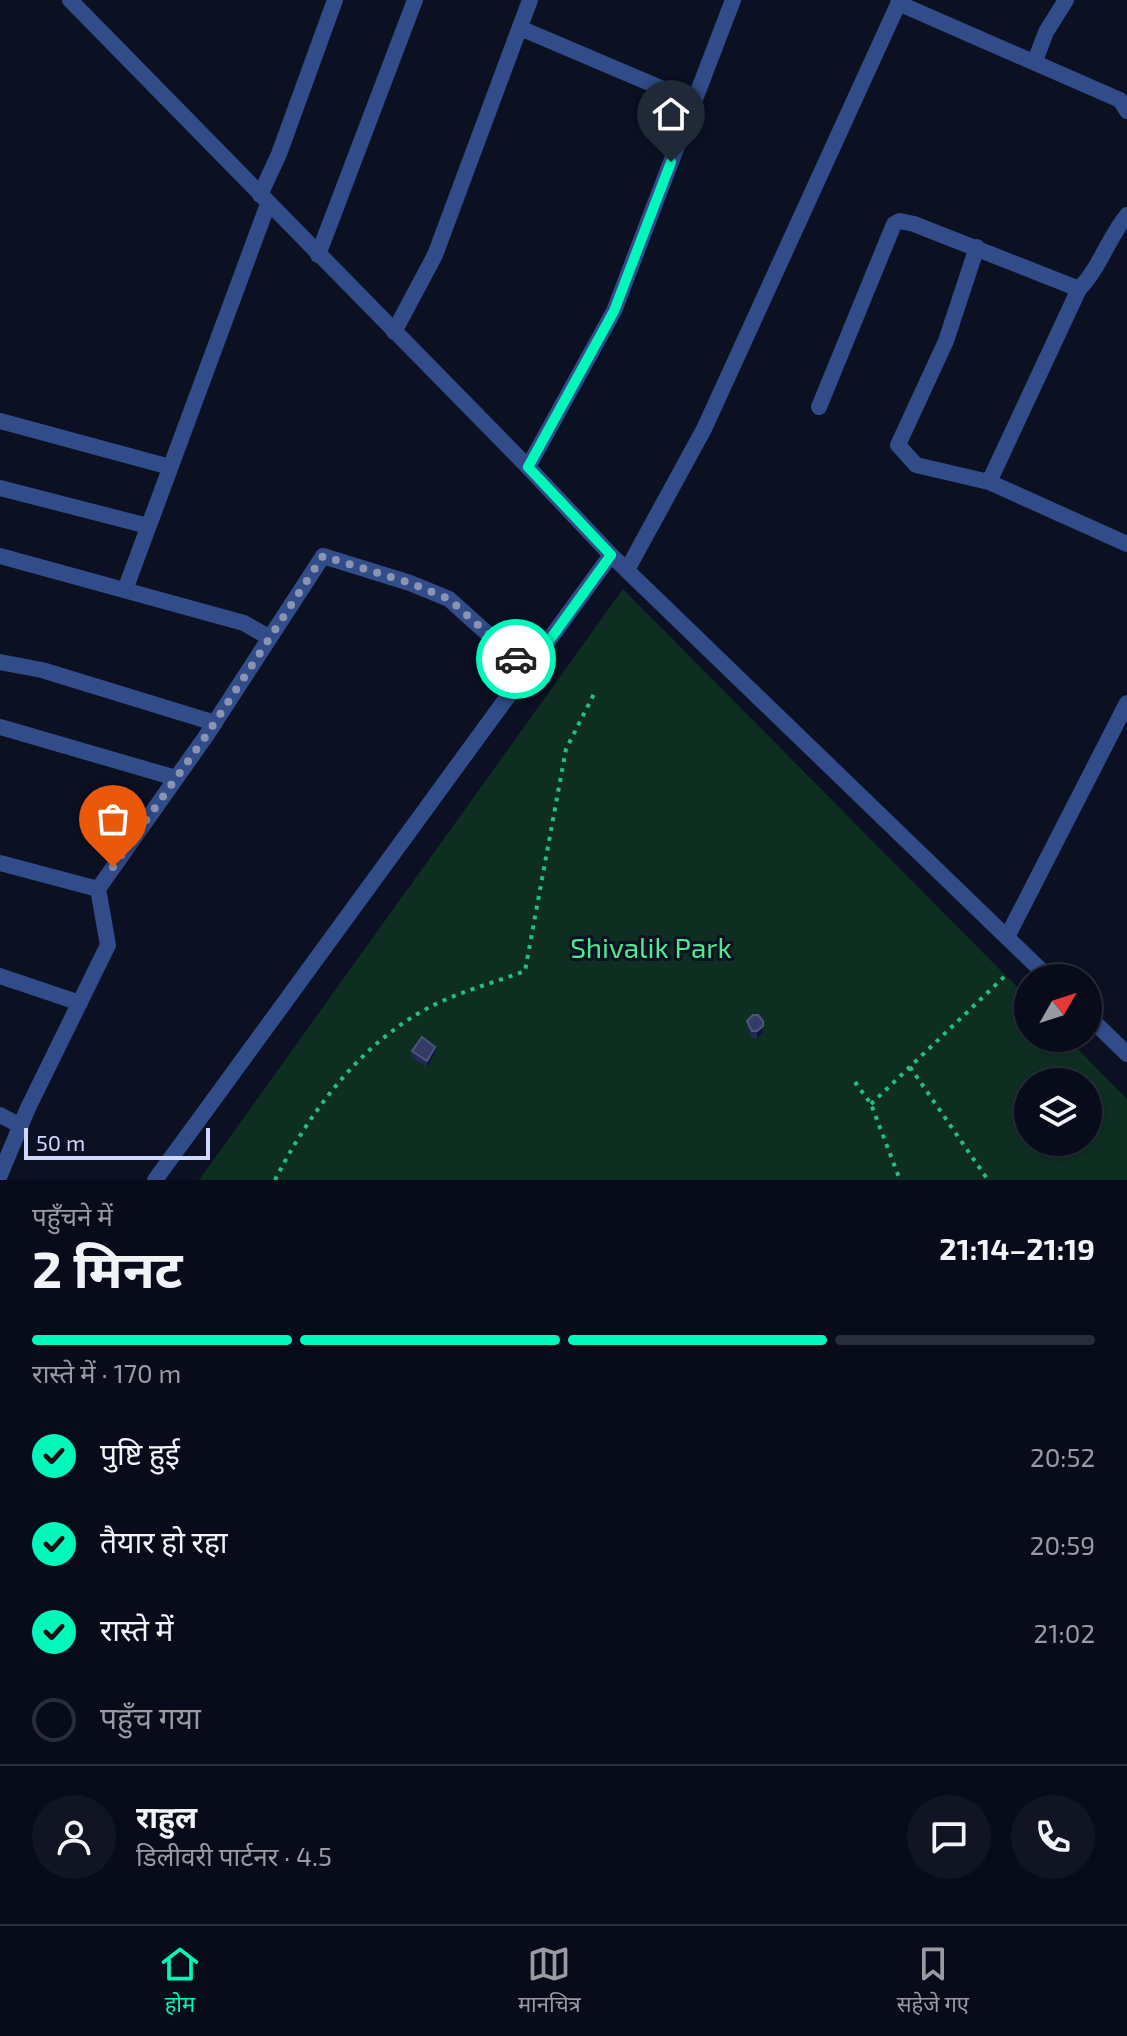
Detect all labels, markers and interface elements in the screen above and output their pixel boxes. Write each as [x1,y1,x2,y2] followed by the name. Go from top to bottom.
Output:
[637,80,705,162] pin
[649,92,693,136] icon: home
[476,619,556,699] courier
[494,637,538,681] icon: car
[79,785,147,867] pin
[91,797,135,841] icon: bag
[570,930,732,964] park label: Shivalik Park
[1014,964,1102,1052] north arrow
[1014,964,1102,1156] map controls
[1014,1068,1102,1156] button: layers
[24,1124,210,1160] scale bar
[36,1129,85,1155] text: 50 m
[32,1200,113,1231] text: पहुँचने में
[939,1230,1095,1266] text: 21:14–21:19
[32,1236,183,1298] text: 2 मिनट
[32,1357,181,1388] text: रास्ते में · 170 m
[32,1434,76,1478] icon: check
[100,1435,180,1471] text: पुष्टि हुई
[1030,1441,1095,1472] text: 20:52
[32,1522,76,1566] icon: check
[100,1523,228,1559] text: तैयार हो रहा
[1030,1529,1095,1560] text: 20:59
[32,1610,76,1654] icon: check
[100,1611,173,1647] text: रास्ते में
[1034,1617,1095,1648] text: 21:02
[100,1699,201,1735] text: पहुँच गया
[32,1795,116,1879] button: person
[907,1795,991,1879] button: chat
[1011,1795,1095,1879] button: phone
[136,1798,197,1834] text: राहुल
[136,1840,332,1871] text: डिलीवरी पार्टनर · 4.5
[158,1942,202,2021] tab: होम
[518,1942,581,2021] tab: मानचित्र
[897,1942,969,2021] tab: सहेजे गए

